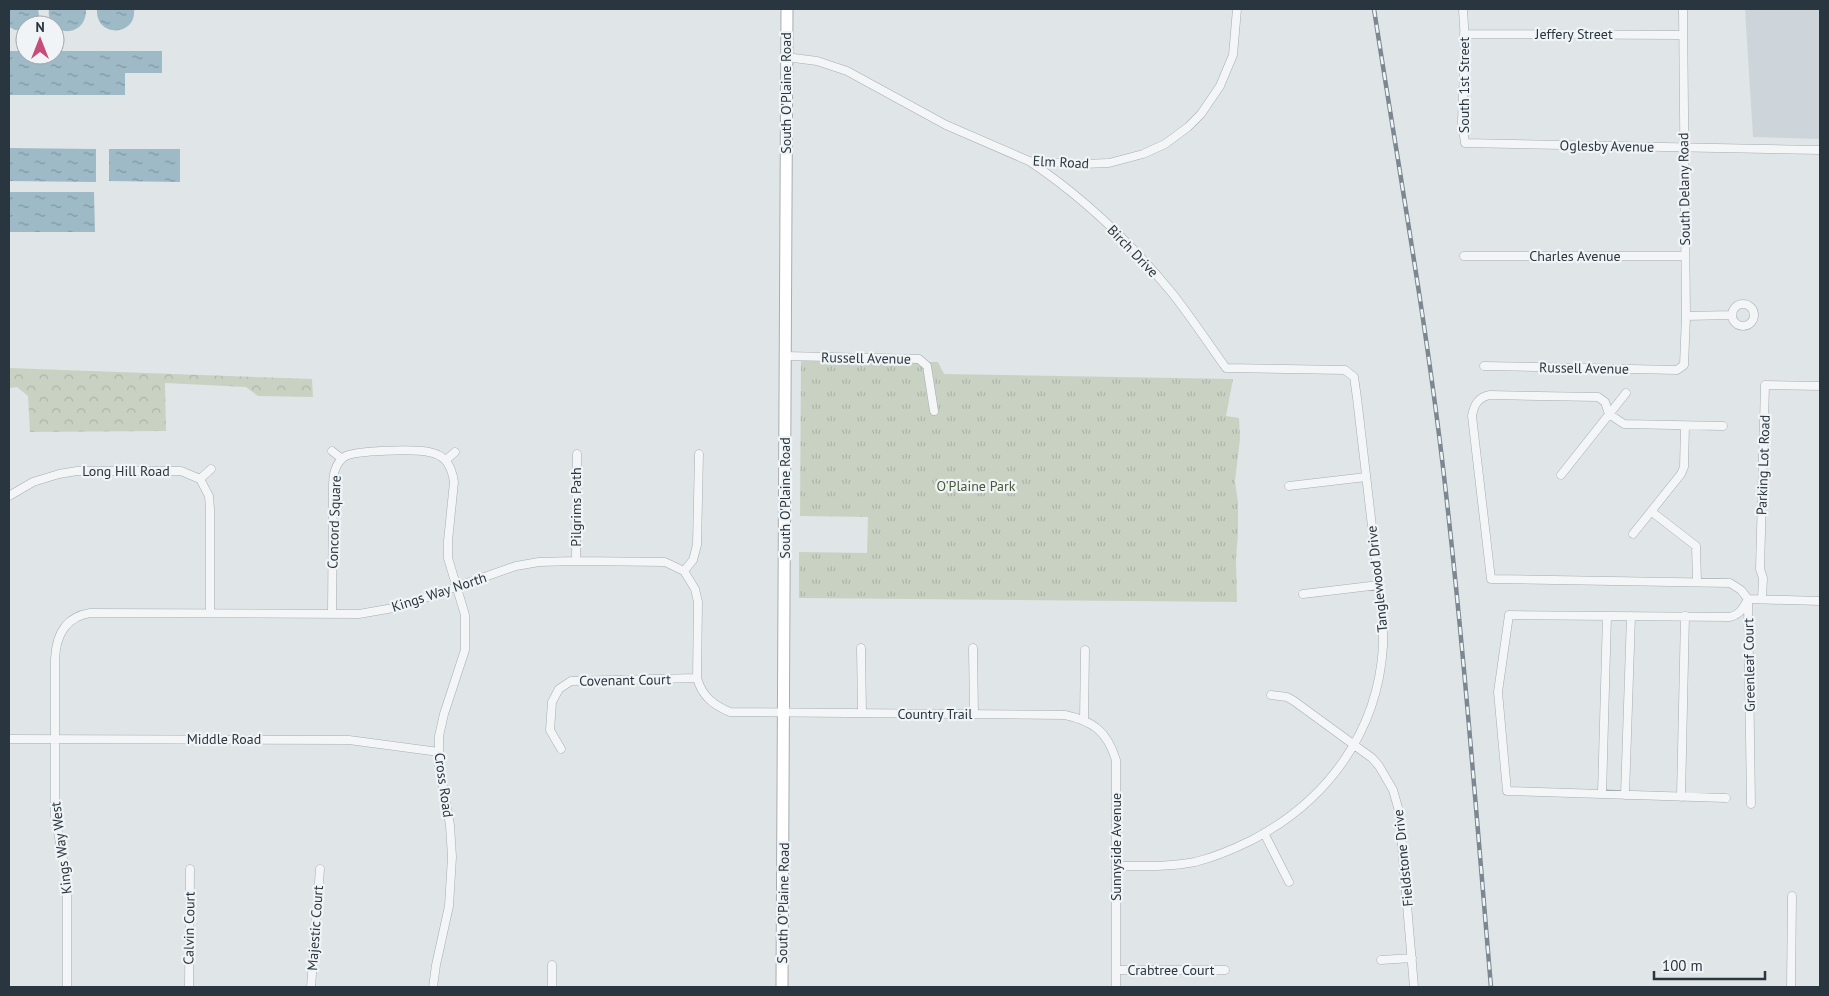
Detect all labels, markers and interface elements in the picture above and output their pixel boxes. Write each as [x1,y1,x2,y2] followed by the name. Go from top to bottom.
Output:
[15,15,65,65] north arrow
[35,18,45,36] text: N
[1534,25,1613,43] street label: Jeffery Street
[777,32,795,154] street label: South O'Plaine Road
[1455,37,1473,133] street label: South 1st Street
[1674,132,1694,246] street label: South Delany Road
[1560,136,1654,156] street label: Oglesby Avenue
[1032,152,1090,172] street label: Elm Road
[1104,221,1162,281] street label: Birch Drive
[1529,247,1621,265] street label: Charles Avenue
[821,348,911,368] street label: Russell Avenue
[1539,358,1629,378] street label: Russell Avenue
[1752,414,1774,516] street label: Parking Lot Road
[776,437,794,559] street label: South O'Plaine Road
[82,462,170,480] street label: Long Hill Road
[567,467,585,547] street label: Pilgrims Path
[323,475,345,569] street label: Concord Square
[937,477,1016,495] park label: O'Plaine Park
[1362,525,1392,633] street label: Tanglewood Drive
[389,568,489,616] street label: Kings Way North
[1739,618,1759,712] street label: Greenleaf Court
[579,670,671,690] street label: Covenant Court
[898,705,972,723] street label: Country Trail
[187,730,261,748] street label: Middle Road
[431,751,457,819] street label: Cross Road
[1107,793,1125,901] street label: Sunnyside Avenue
[46,800,76,895] street label: Kings Way West
[1389,809,1417,907] street label: Fieldstone Drive
[773,842,793,964] street label: South O'Plaine Road
[303,885,327,971] street label: Majestic Court
[179,891,199,965] street label: Calvin Court
[1654,948,1765,980] scale bar
[1662,956,1703,975] text: 100 m
[1128,961,1215,979] street label: Crabtree Court

